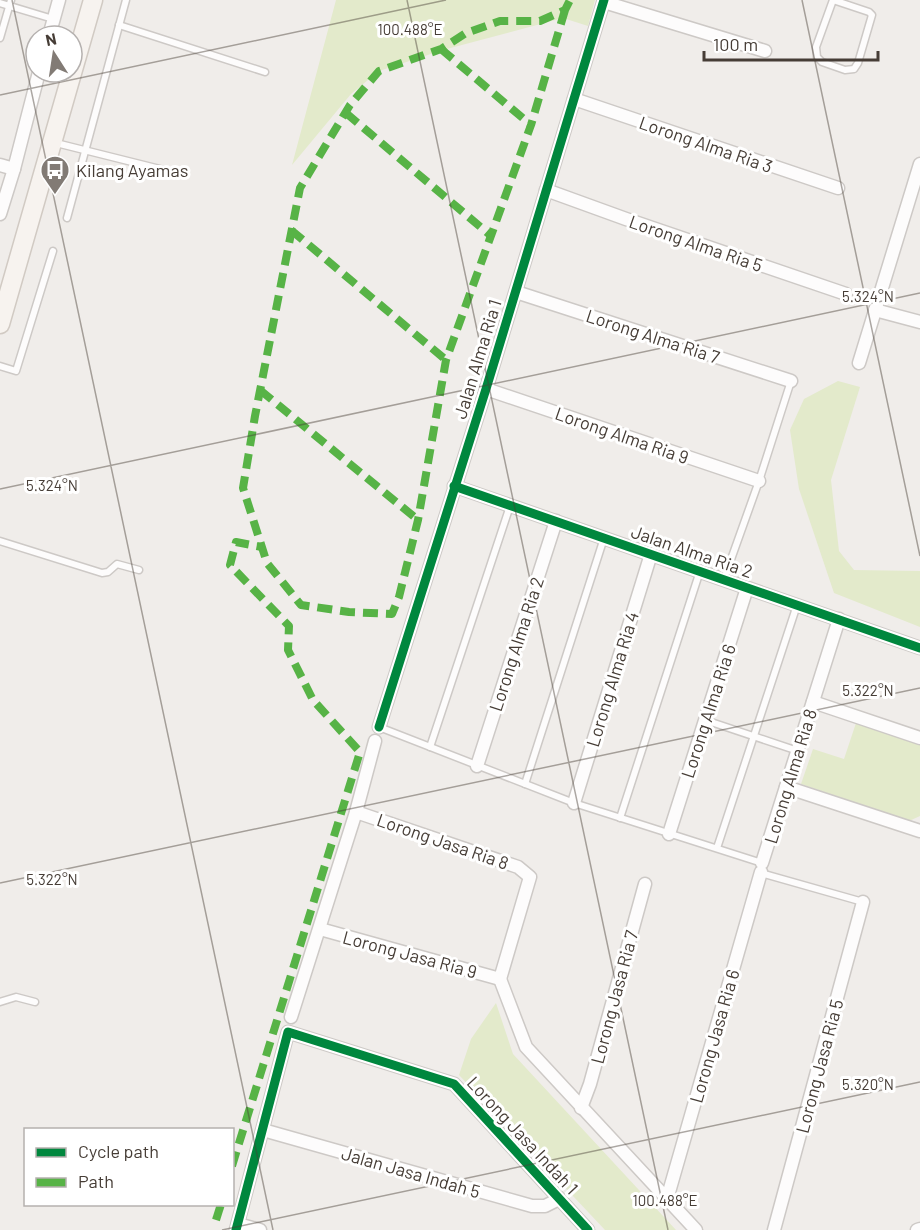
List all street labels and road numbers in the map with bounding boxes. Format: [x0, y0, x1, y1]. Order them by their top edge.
street label: Lorong Alma Ria 3 [636, 111, 776, 177]
street label: Lorong Alma Ria 5 [626, 210, 766, 276]
street label: Jalan Alma Ria 1 [448, 297, 506, 421]
street label: Lorong Alma Ria 7 [584, 304, 723, 368]
street label: Lorong Alma Ria 9 [552, 402, 692, 468]
street label: Jalan Alma Ria 2 [628, 520, 756, 582]
street label: Lorong Alma Ria 2 [484, 574, 548, 714]
street label: Lorong Alma Ria 4 [581, 609, 643, 749]
street label: Lorong Alma Ria 6 [676, 641, 740, 781]
street label: Lorong Alma Ria 8 [759, 706, 821, 846]
street label: Lorong Jasa Ria 8 [374, 808, 512, 874]
street label: Lorong Jasa Ria 9 [340, 926, 480, 982]
street label: Lorong Jasa Ria 7 [586, 927, 643, 1066]
street label: Lorong Jasa Ria 6 [684, 967, 744, 1105]
street label: Lorong Jasa Ria 5 [791, 997, 847, 1135]
street label: Lorong Jasa Indah 1 [463, 1071, 583, 1199]
street label: Jalan Jasa Indah 5 [339, 1142, 483, 1202]

